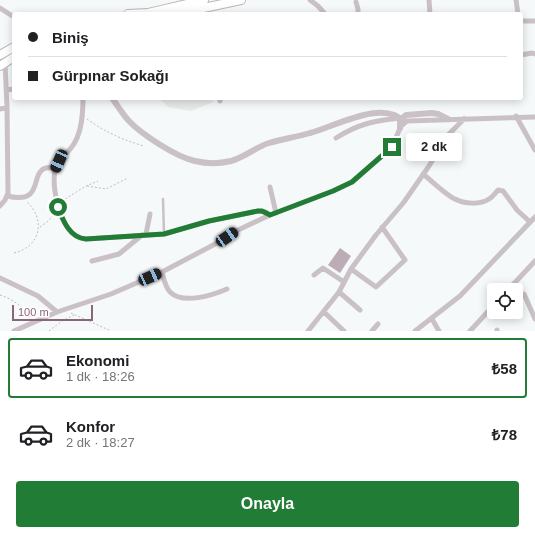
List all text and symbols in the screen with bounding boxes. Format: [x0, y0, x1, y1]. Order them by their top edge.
text: Biniş [52, 29, 89, 46]
text: Gürpınar Sokağı [52, 67, 169, 84]
callout: 2 dk [406, 133, 462, 161]
route end [383, 138, 401, 156]
text: 2 dk [421, 139, 447, 154]
car [49, 148, 69, 174]
route start [49, 198, 67, 216]
car [214, 225, 240, 249]
car [137, 267, 163, 287]
map controls [487, 283, 523, 319]
button: locate [487, 283, 523, 319]
scale bar [12, 303, 93, 322]
text: 100 m [18, 306, 49, 318]
icon: car [18, 350, 54, 386]
text: Ekonomi [66, 352, 129, 369]
text: ₺58 [492, 360, 517, 377]
text: 1 dk · 18:26 [66, 369, 135, 384]
icon: car [18, 416, 54, 452]
text: Konfor [66, 418, 115, 435]
text: ₺78 [492, 426, 517, 443]
text: 2 dk · 18:27 [66, 435, 135, 450]
button: Onayla [16, 481, 519, 527]

